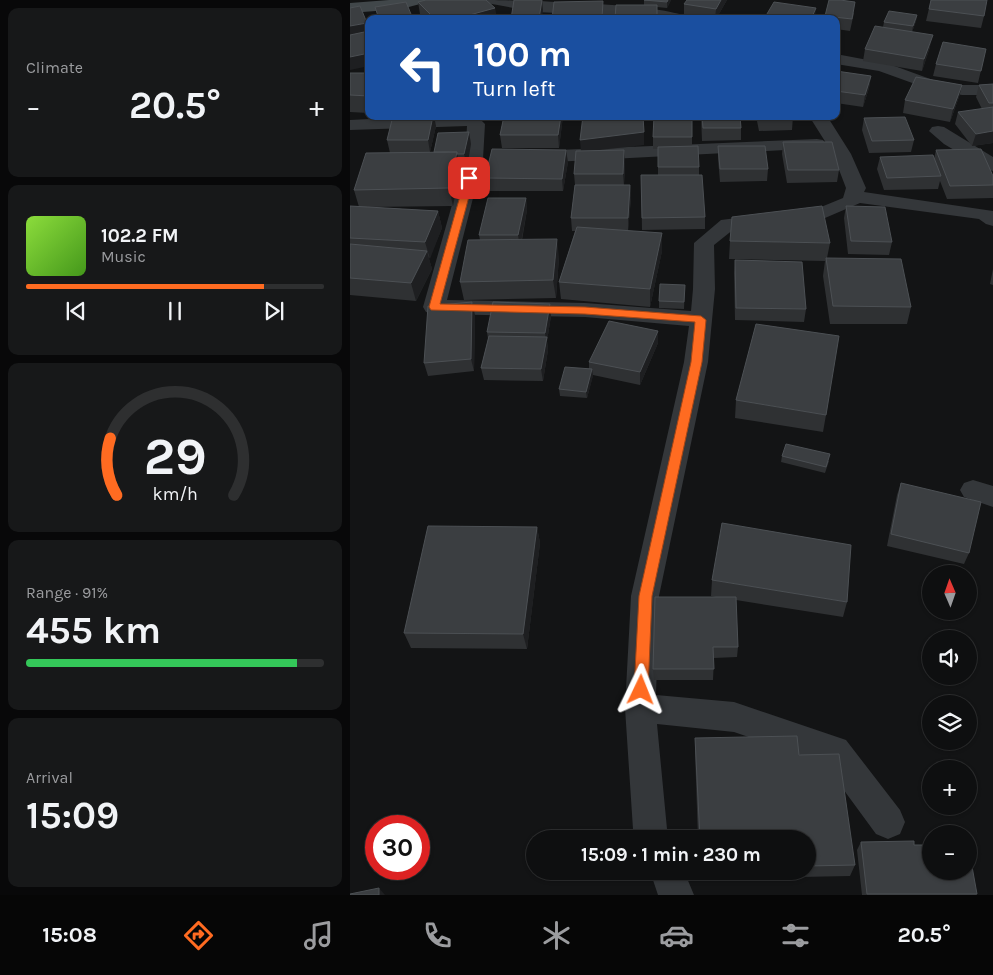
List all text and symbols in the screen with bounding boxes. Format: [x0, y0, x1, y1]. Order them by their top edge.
text: 100 m [473, 34, 572, 75]
icon: left [390, 35, 455, 100]
text: Climate [26, 58, 83, 77]
text: Turn left [473, 76, 556, 102]
text: 20.5° [129, 83, 221, 128]
text: − [26, 90, 41, 123]
text: + [309, 90, 324, 123]
pin [448, 157, 490, 199]
icon: arrive [455, 164, 483, 192]
text: 102.2 FM [101, 225, 179, 247]
text: Music [101, 247, 146, 266]
icon: previous [62, 297, 90, 325]
icon: pause [161, 297, 189, 325]
icon: next [260, 297, 288, 325]
text: 29 [143, 426, 207, 487]
text: km/h [152, 484, 198, 505]
north arrow [922, 565, 978, 620]
map controls [922, 565, 977, 880]
text: Range · 91% [26, 583, 108, 602]
text: 455 km [26, 608, 161, 653]
button: sound [922, 630, 977, 685]
position arrow [614, 663, 666, 715]
button: layers [922, 695, 977, 750]
button: + [922, 760, 977, 815]
text: Arrival [26, 768, 73, 787]
text: 15:09 [26, 793, 119, 838]
speed limit sign: 30 [365, 815, 430, 880]
button: − [922, 825, 977, 880]
text: 15:09 · 1 min · 230 m [581, 844, 761, 866]
icon: directions [181, 918, 216, 953]
icon: music [301, 918, 336, 953]
icon: phone [420, 918, 455, 953]
icon: climate [539, 918, 574, 953]
icon: car [659, 918, 694, 953]
icon: filters [778, 918, 813, 953]
text: 15:08 [42, 922, 97, 948]
text: 20.5° [897, 922, 951, 948]

